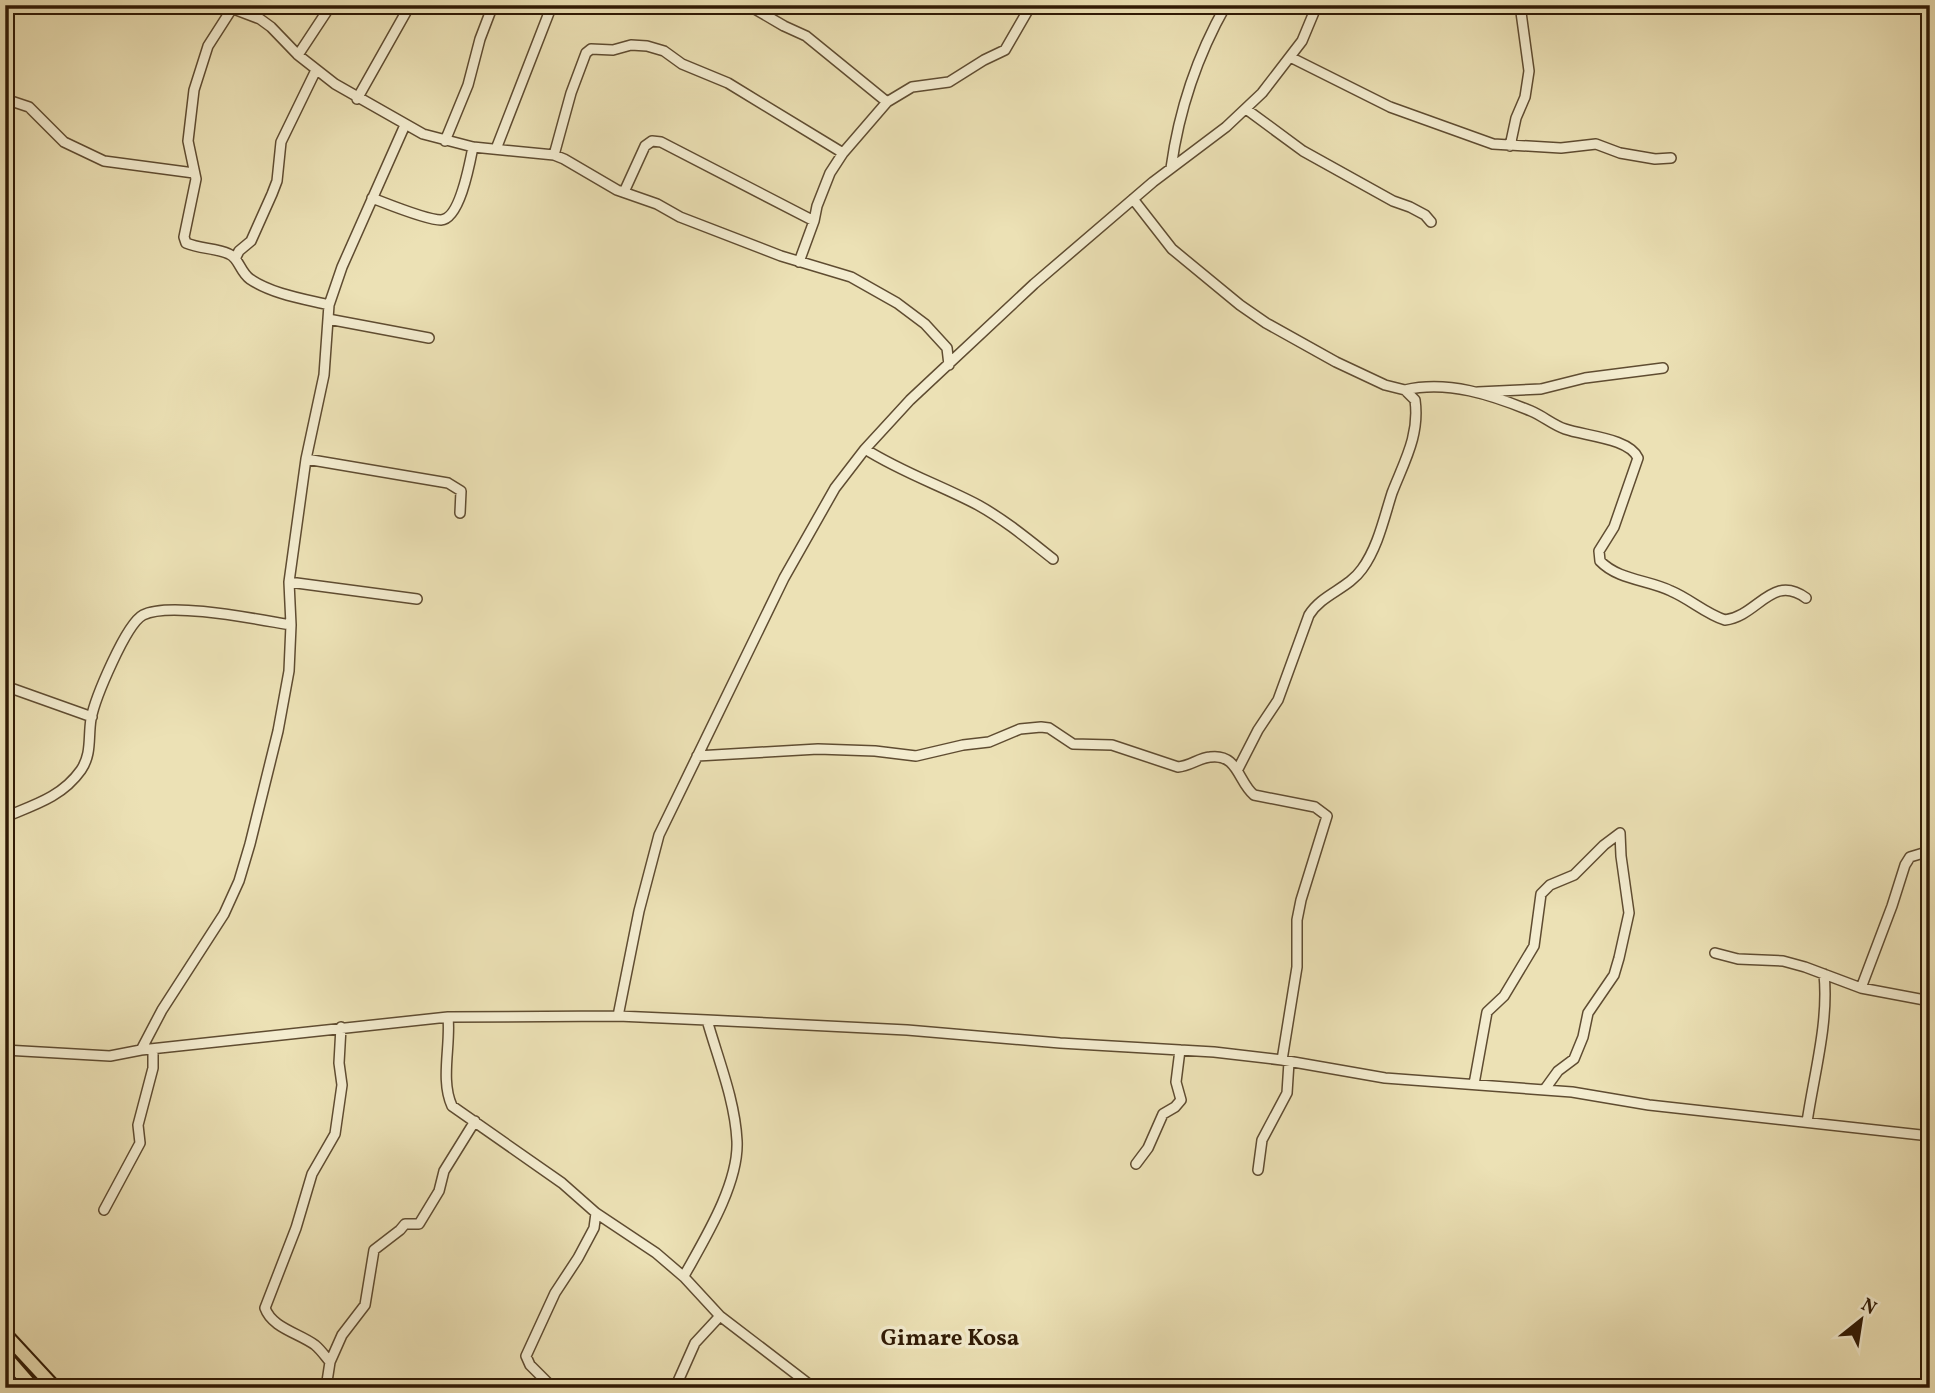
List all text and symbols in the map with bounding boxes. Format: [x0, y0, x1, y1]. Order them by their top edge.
north arrow [1826, 1284, 1896, 1354]
text: N [1856, 1292, 1881, 1322]
district label: Gimare Kosa [881, 1323, 1019, 1355]

